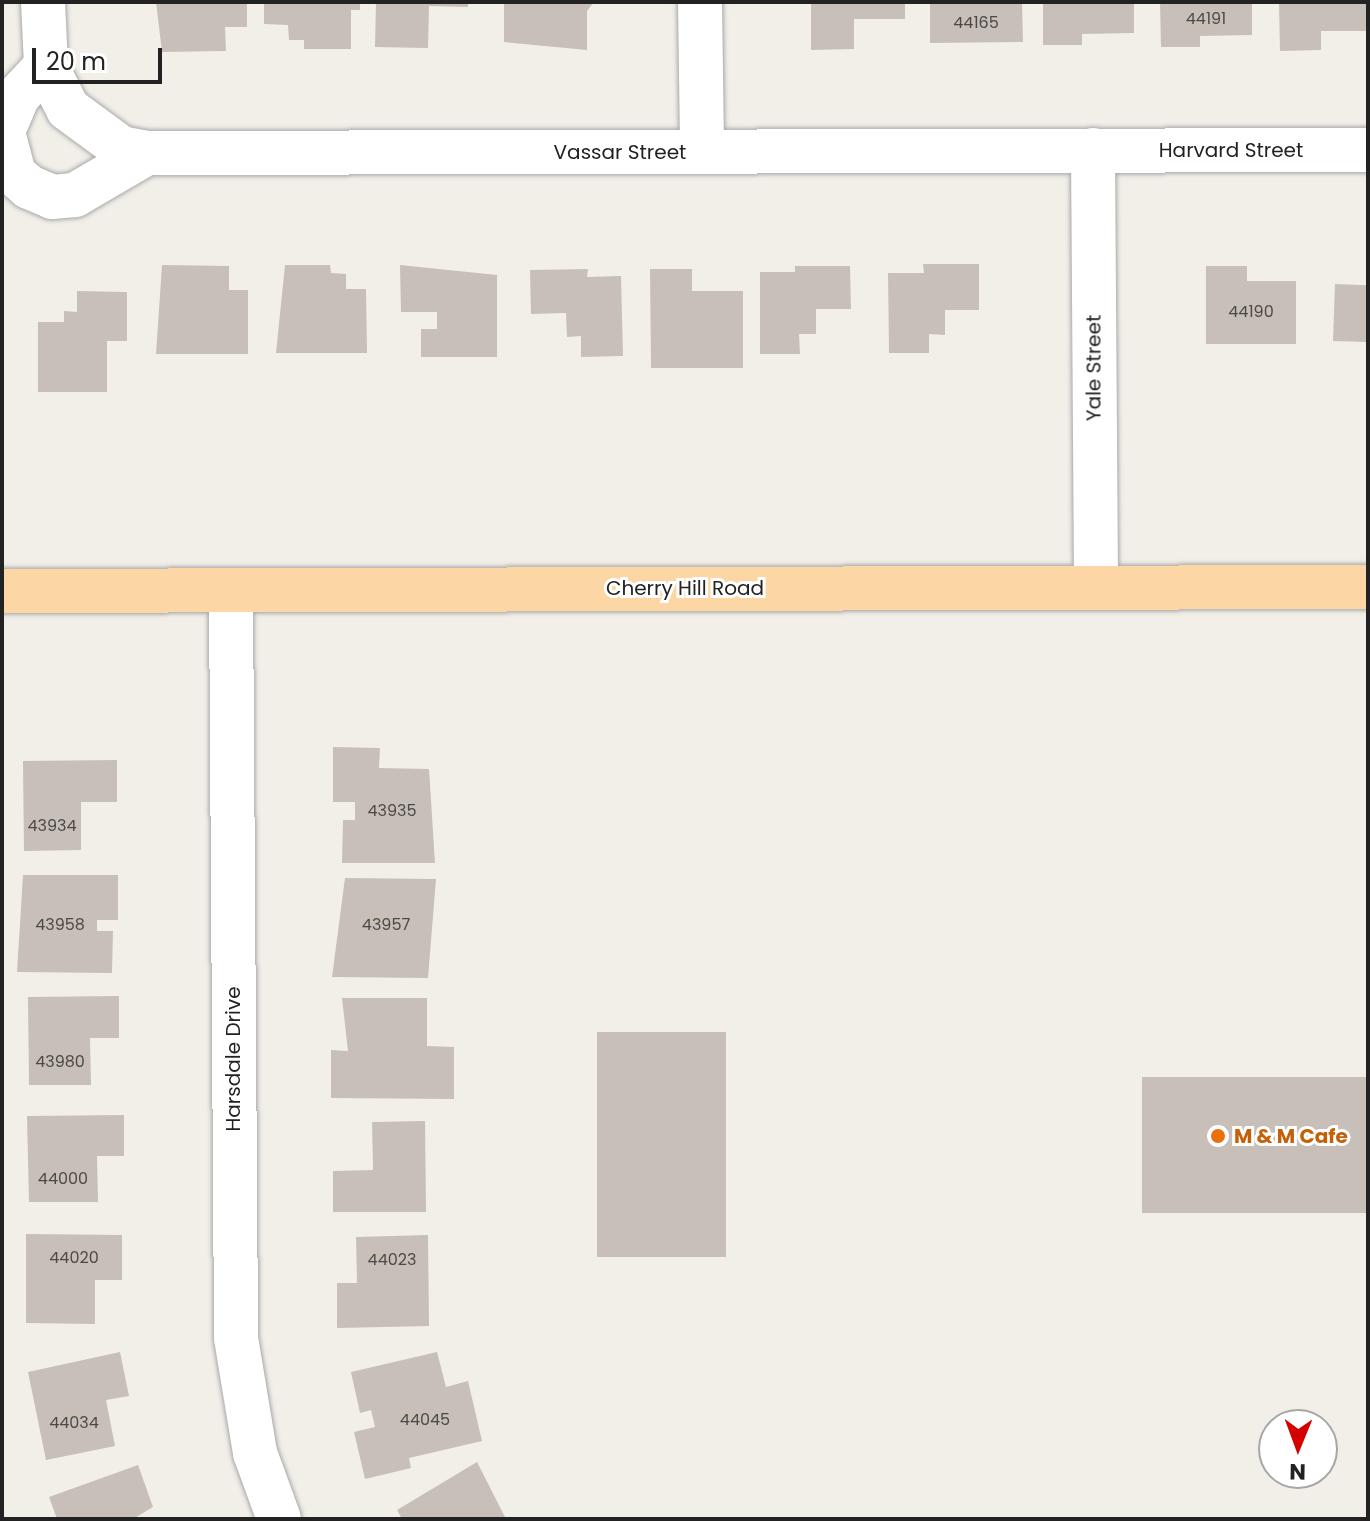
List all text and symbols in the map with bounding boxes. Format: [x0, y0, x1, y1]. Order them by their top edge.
house number: 44191 [1186, 9, 1226, 29]
house number: 44165 [953, 13, 999, 33]
scale bar [36, 32, 166, 82]
text: 20 m [46, 45, 106, 78]
street label: Harvard Street [1159, 138, 1303, 162]
street label: Vassar Street [554, 140, 686, 164]
house number: 44190 [1228, 302, 1274, 322]
street label: Yale Street [1082, 315, 1106, 421]
street label: Cherry Hill Road [606, 576, 764, 600]
house number: 43935 [367, 801, 417, 821]
house number: 43934 [27, 816, 77, 836]
house number: 43958 [35, 915, 85, 935]
house number: 43957 [362, 915, 410, 935]
street label: Harsdale Drive [221, 986, 245, 1132]
house number: 43980 [35, 1052, 85, 1072]
place label: M & M Cafe [1234, 1124, 1348, 1148]
marker: M & M Cafe [1209, 1127, 1227, 1145]
house number: 44000 [38, 1169, 88, 1189]
house number: 44020 [49, 1248, 99, 1268]
house number: 44023 [368, 1250, 416, 1270]
north arrow [1258, 1409, 1338, 1489]
house number: 44045 [400, 1410, 450, 1430]
house number: 44034 [49, 1413, 99, 1433]
text: N [1289, 1456, 1306, 1487]

